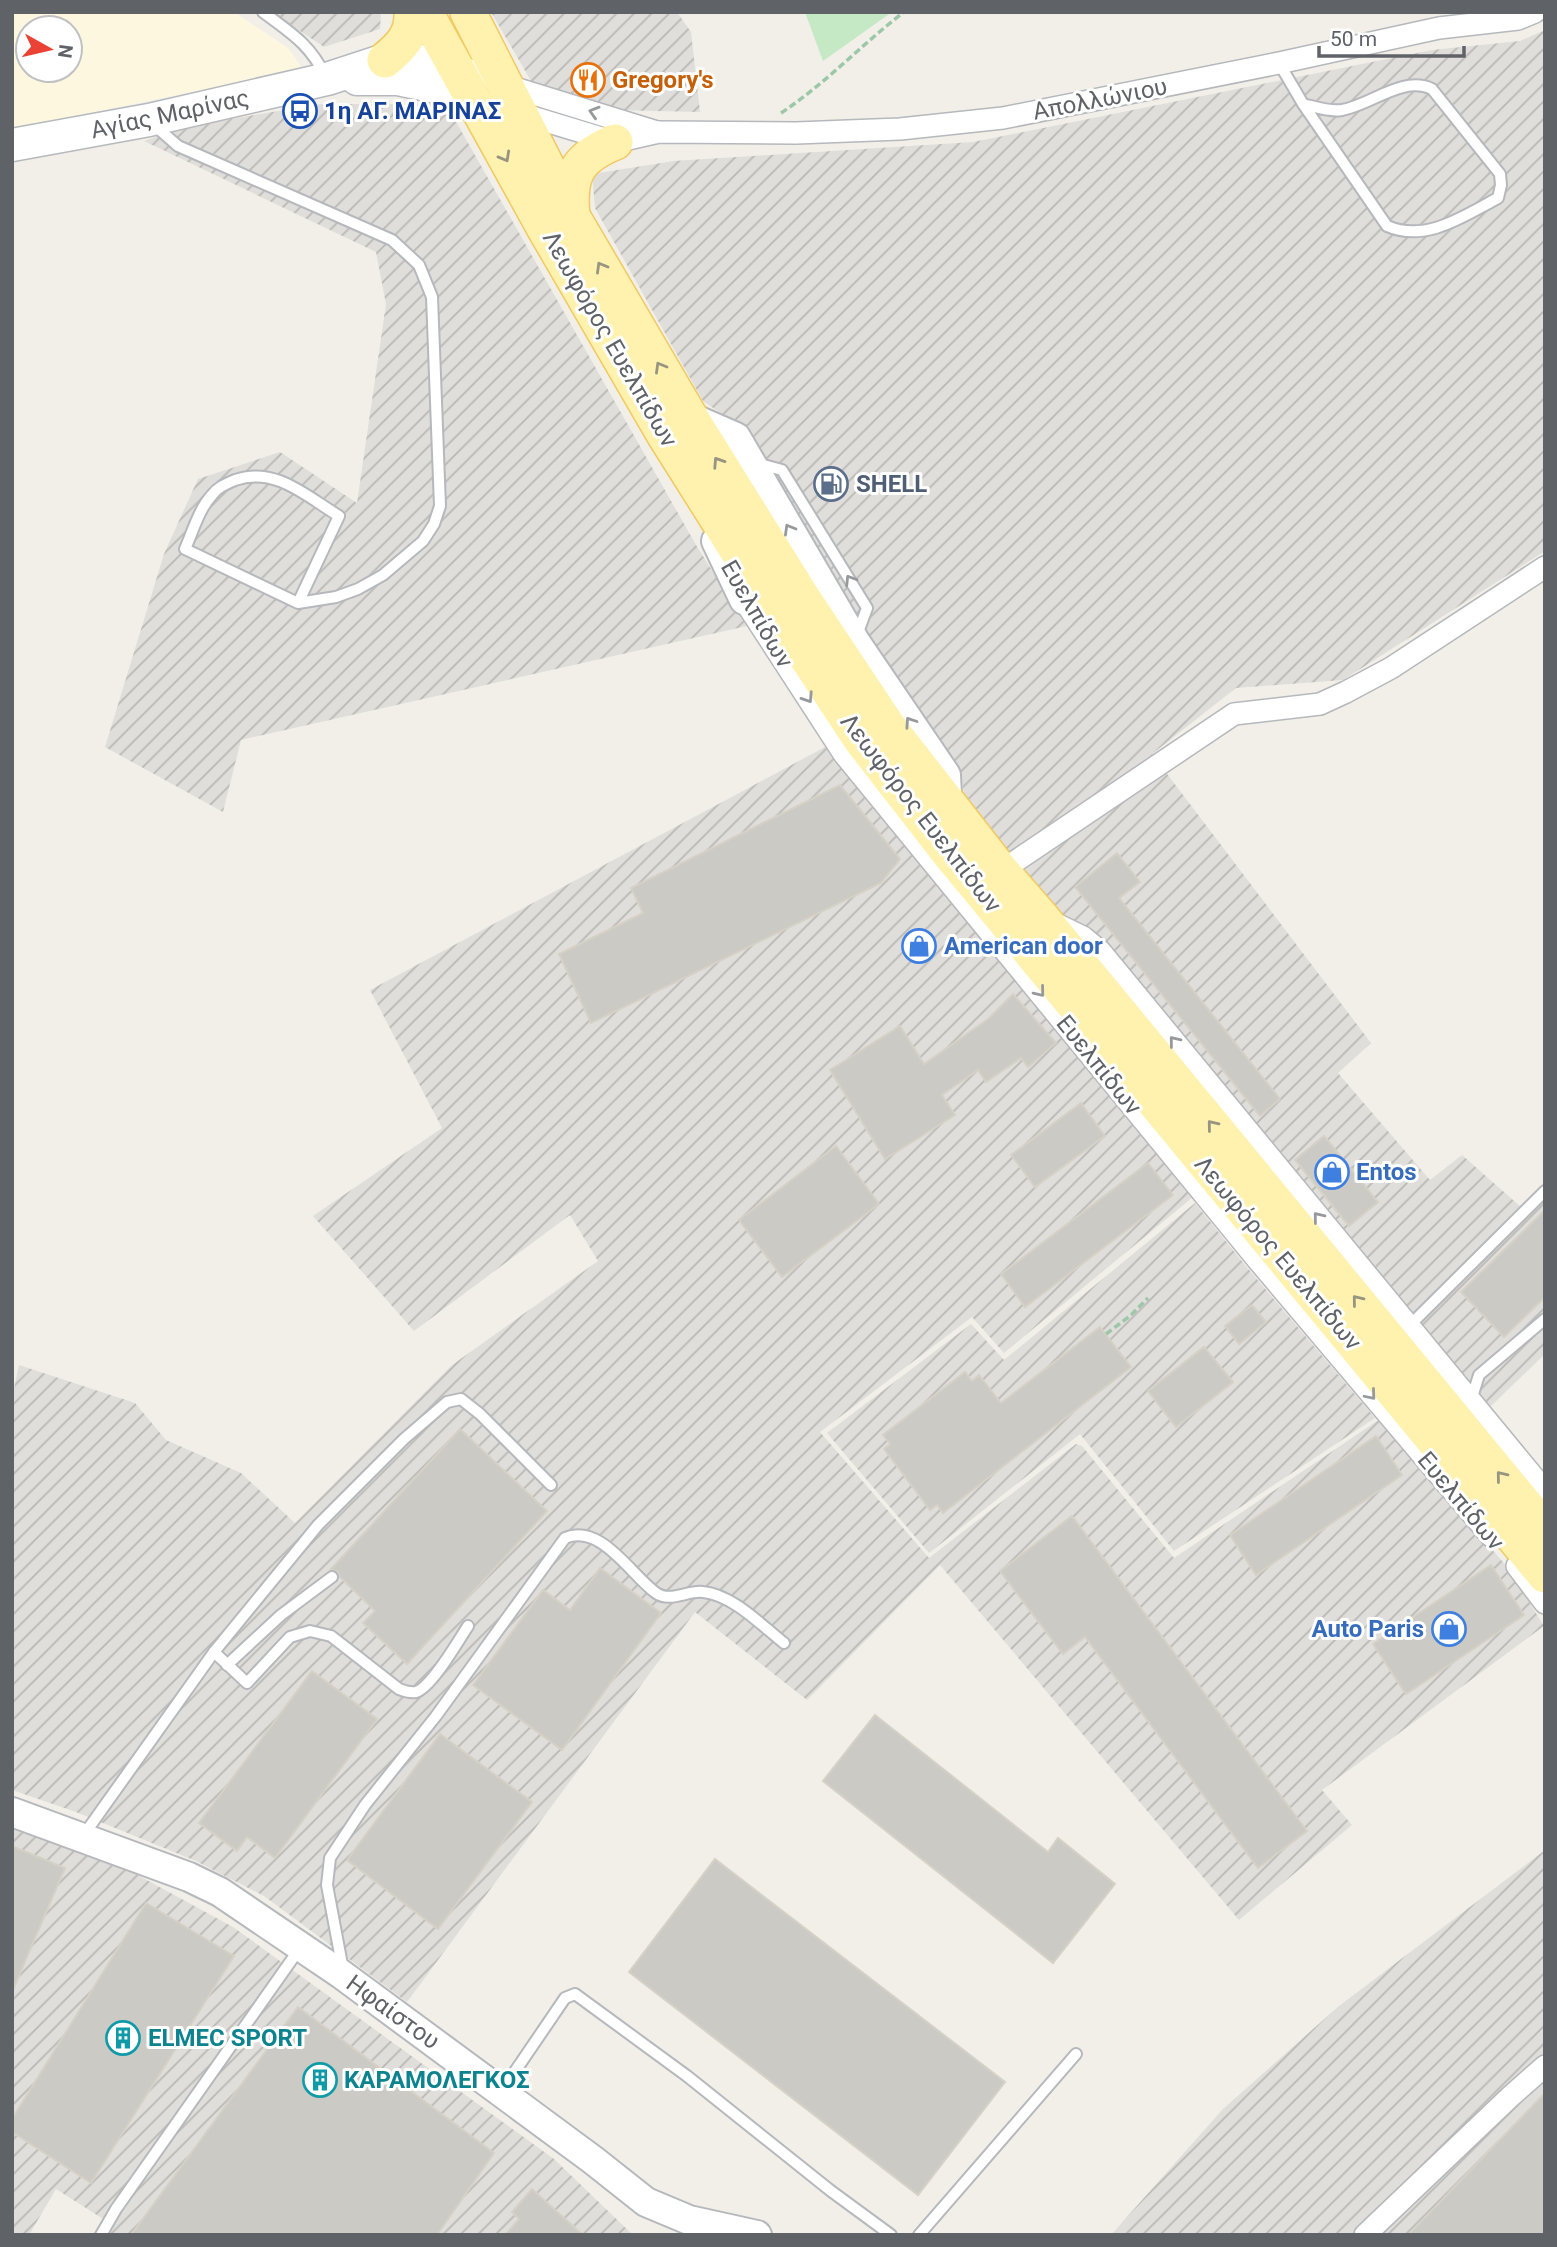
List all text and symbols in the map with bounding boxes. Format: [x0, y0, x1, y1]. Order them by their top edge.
north arrow [14, 14, 84, 84]
scale bar [1319, 14, 1464, 58]
text: 50 m [1330, 27, 1377, 51]
text: N [53, 43, 78, 60]
restaurant icon: Gregory's [569, 61, 607, 99]
place label: Gregory's [612, 66, 714, 94]
street label: Απολλώνιου [1030, 72, 1170, 126]
street label: Αγίας Μαρίνας [88, 84, 252, 144]
bus stop icon: 1η ΑΓ. ΜΑΡΙΝΑΣ [281, 92, 319, 130]
place label: 1η ΑΓ. ΜΑΡΙΝΑΣ [324, 97, 501, 125]
one-way arrow [589, 106, 601, 121]
one-way arrow [497, 149, 510, 162]
street label: Λεωφόρος Ευελπίδων [537, 226, 683, 452]
one-way arrow [596, 261, 609, 274]
one-way arrow [655, 361, 668, 374]
one-way arrow [714, 457, 727, 470]
fuel station icon: SHELL [812, 465, 850, 503]
place label: SHELL [856, 470, 927, 498]
one-way arrow [784, 524, 797, 537]
street label: Ευελπίδων [715, 555, 799, 673]
one-way arrow [845, 574, 858, 587]
one-way arrow [800, 691, 813, 704]
street label: Λεωφόρος Ευελπίδων [835, 708, 1008, 918]
one-way arrow [906, 717, 918, 730]
shop icon: American door [900, 927, 938, 965]
place label: American door [944, 932, 1103, 960]
one-way arrow [1032, 984, 1044, 997]
street label: Ευελπίδων [1051, 1010, 1148, 1121]
one-way arrow [1169, 1036, 1182, 1048]
one-way arrow [1208, 1120, 1221, 1132]
street label: Λεωφόρος Ευελπίδων [1189, 1150, 1368, 1356]
shop icon: Entos [1313, 1153, 1351, 1191]
place label: Entos [1356, 1158, 1417, 1186]
one-way arrow [1314, 1212, 1326, 1225]
one-way arrow [1353, 1296, 1365, 1309]
one-way arrow [1363, 1386, 1375, 1399]
street label: Ευελπίδων [1412, 1446, 1510, 1556]
one-way arrow [1497, 1472, 1509, 1485]
shop icon: Auto Paris [1430, 1610, 1468, 1648]
place label: Auto Paris [1312, 1615, 1424, 1643]
street label: Ηφαίστου [341, 1969, 445, 2055]
building icon: ELMEC SPORT [104, 2019, 142, 2057]
place label: ELMEC SPORT [148, 2024, 307, 2052]
building icon: ΚΑΡΑΜΟΛΕΓΚΟΣ [301, 2061, 339, 2099]
place label: ΚΑΡΑΜΟΛΕΓΚΟΣ [344, 2066, 530, 2094]

